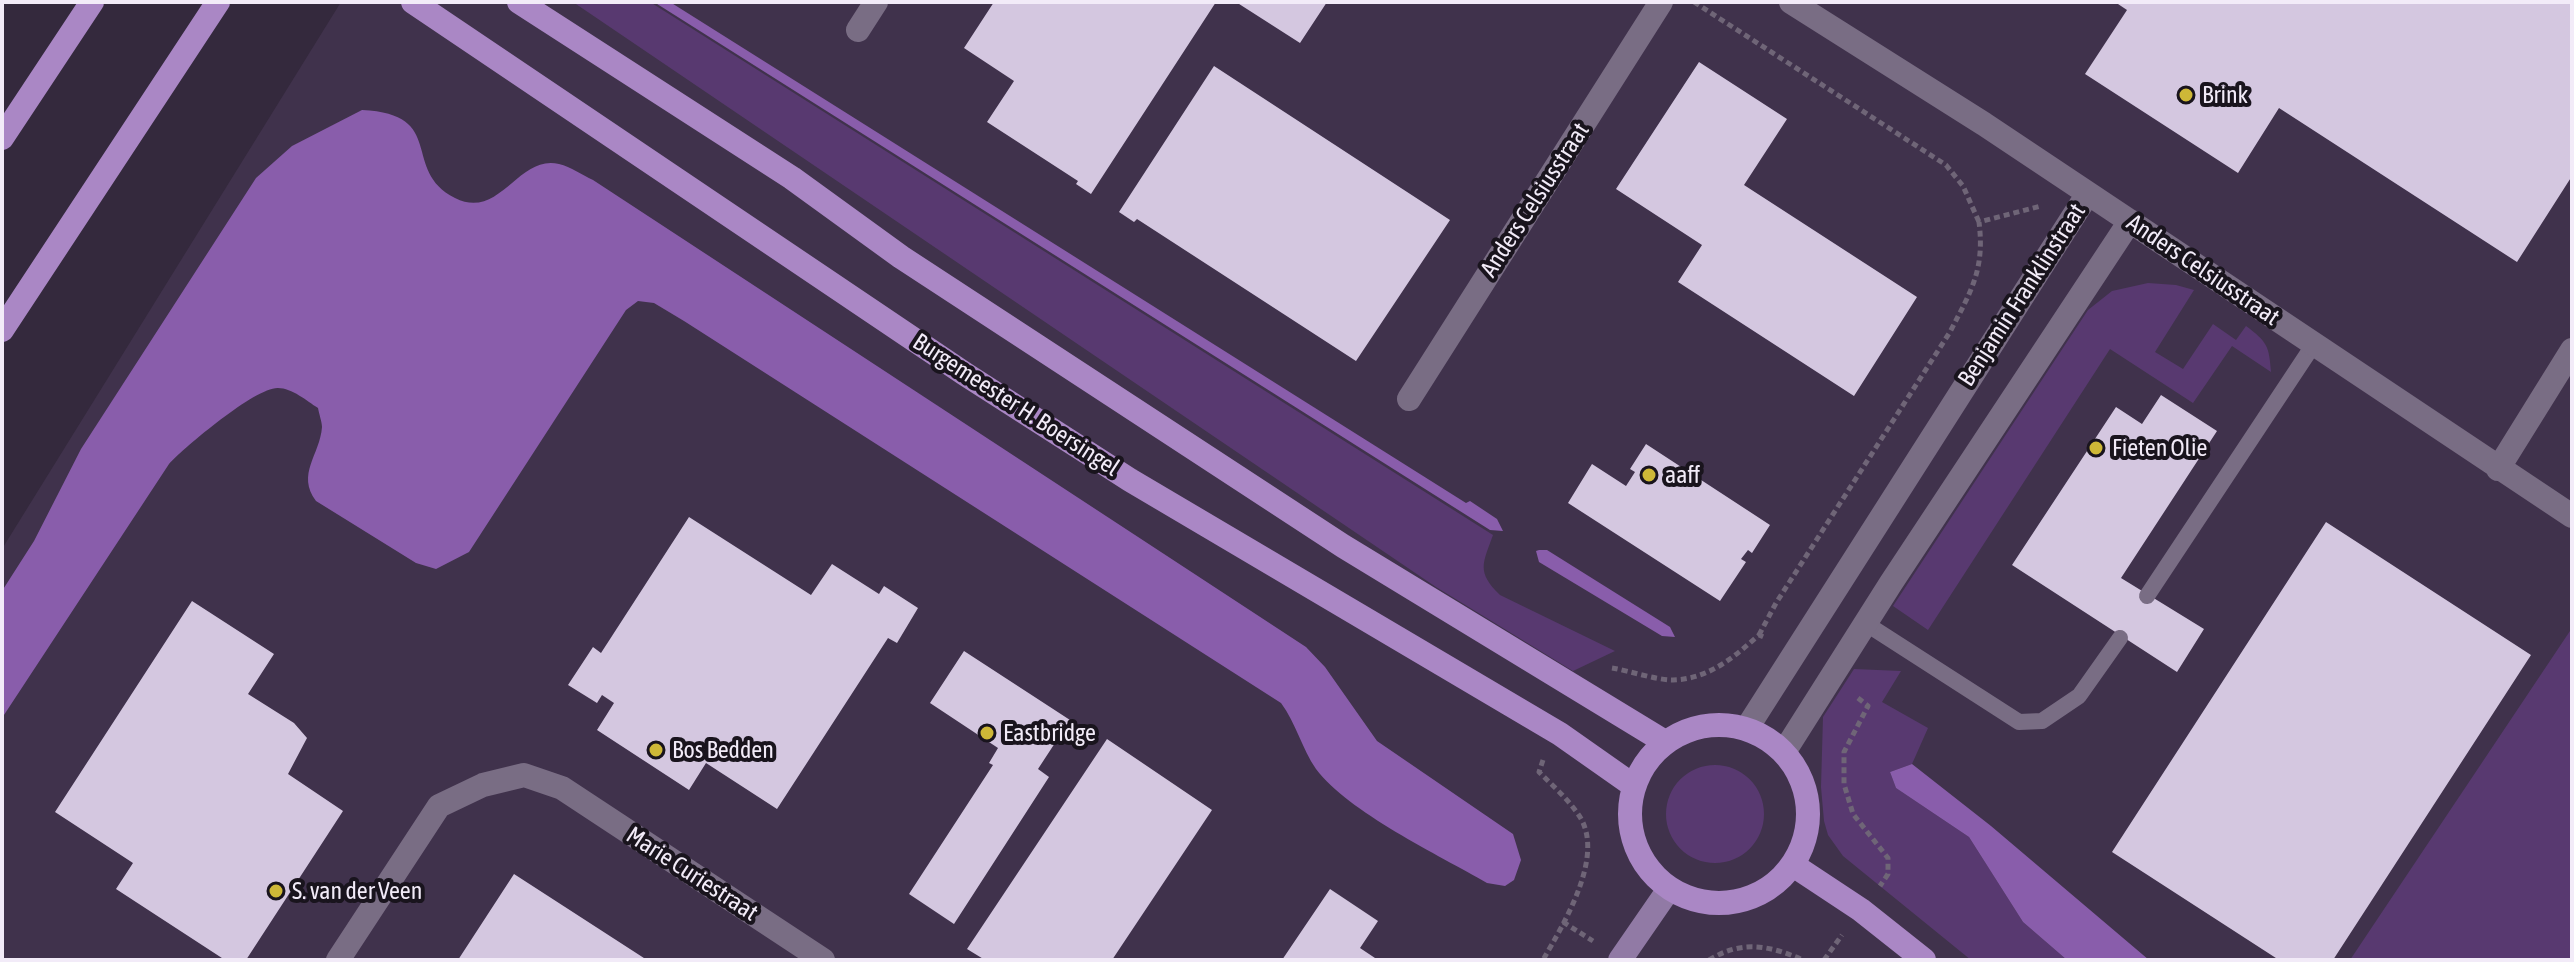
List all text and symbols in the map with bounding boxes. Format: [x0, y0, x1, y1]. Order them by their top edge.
place label: Brink [2202, 81, 2248, 109]
marker: Brink [2177, 86, 2195, 104]
street label: Anders Celsiusstraat [1474, 118, 1596, 282]
street label: Benjamin Franklinstraat [1952, 198, 2092, 392]
street label: Anders Celsiusstraat [2121, 208, 2285, 332]
street label: Burgemeester H. Boersingel [907, 327, 1125, 483]
place label: Fieten Olie [2112, 434, 2207, 462]
marker: Fieten Olie [2087, 439, 2105, 457]
place label: aaff [1665, 461, 1700, 489]
marker: aaff [1640, 466, 1658, 484]
place label: Eastbridge [1003, 719, 1096, 747]
marker: Eastbridge [978, 724, 996, 742]
place label: Bos Bedden [672, 736, 774, 764]
marker: Bos Bedden [647, 741, 665, 759]
street label: Marie Curiestraat [621, 821, 763, 927]
place label: S. van der Veen [292, 877, 422, 905]
marker: S. van der Veen [267, 882, 285, 900]

